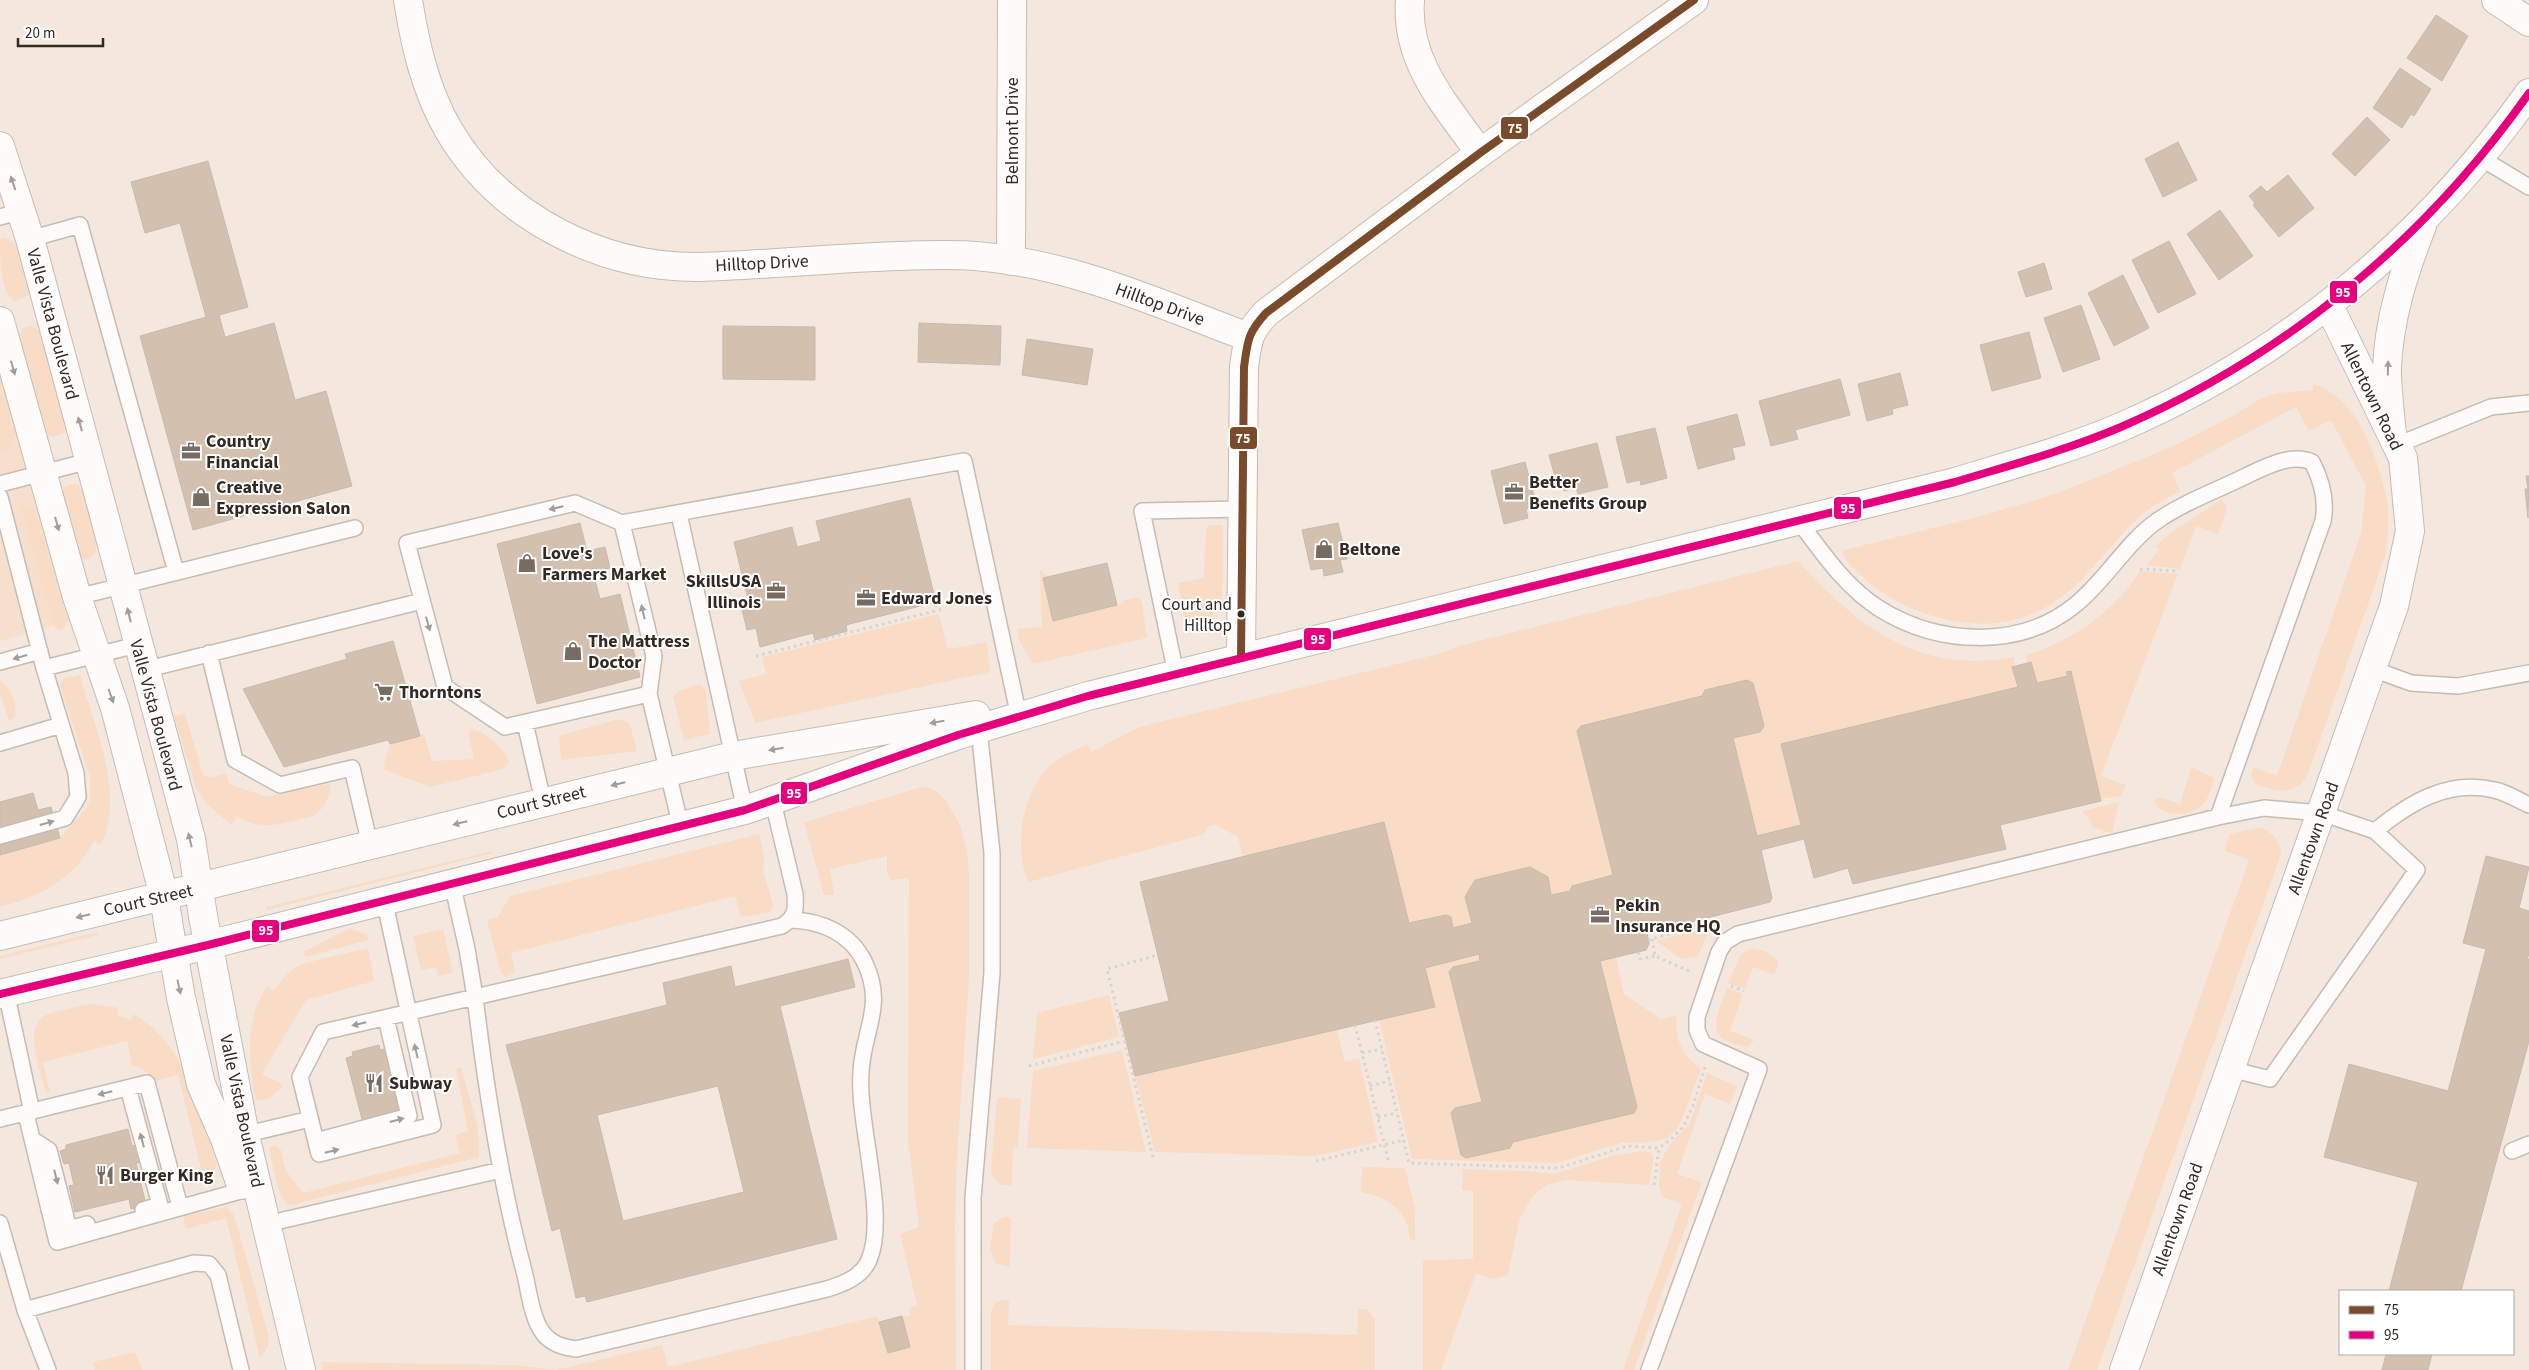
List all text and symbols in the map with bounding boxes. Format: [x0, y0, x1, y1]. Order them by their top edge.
scale bar [18, 15, 102, 47]
text: 20 m [25, 23, 55, 44]
street label: Belmont Drive [1000, 77, 1025, 185]
line badge: 75 [1500, 116, 1529, 140]
text: 75 [1508, 119, 1522, 139]
one-way arrow [8, 176, 16, 191]
street label: Valle Vista Boulevard [20, 246, 85, 403]
street label: Hilltop Drive [715, 249, 809, 278]
street label: Hilltop Drive [1112, 277, 1208, 332]
line badge: 95 [2329, 280, 2358, 304]
text: 95 [2336, 283, 2350, 303]
street label: Allentown Road [2334, 338, 2409, 455]
one-way arrow [10, 360, 18, 375]
one-way arrow [2384, 360, 2392, 376]
one-way arrow [75, 417, 83, 432]
line badge: 75 [1229, 426, 1258, 450]
place label: Country Financial [206, 429, 279, 475]
text: 75 [1236, 429, 1250, 449]
office icon: Country Financial [180, 440, 202, 462]
place label: Better Benefits Group [1529, 470, 1647, 516]
place label: Creative Expression Salon [216, 475, 351, 521]
office icon: Better Benefits Group [1503, 481, 1525, 503]
shop icon: Creative Expression Salon [190, 486, 212, 508]
line badge: 95 [1833, 496, 1862, 520]
text: 95 [1841, 499, 1855, 519]
one-way arrow [548, 504, 563, 512]
one-way arrow [53, 517, 61, 532]
place label: Beltone [1339, 537, 1401, 562]
shop icon: Beltone [1313, 538, 1335, 560]
place label: Love's Farmers Market [542, 541, 667, 587]
shop icon: Love's Farmers Market [516, 552, 538, 574]
place label: SkillsUSA Illinois [686, 569, 762, 615]
office icon: SkillsUSA Illinois [765, 580, 787, 602]
place label: Edward Jones [881, 586, 992, 611]
office icon: Edward Jones [855, 587, 877, 609]
place label: Court and Hilltop [1161, 593, 1232, 638]
one-way arrow [639, 604, 647, 619]
one-way arrow [125, 608, 133, 623]
marker: Court and Hilltop [1236, 609, 1246, 619]
one-way arrow [425, 617, 433, 632]
line badge: 95 [1303, 627, 1332, 651]
place label: The Mattress Doctor [588, 629, 690, 675]
text: 95 [1311, 630, 1325, 650]
street label: Valle Vista Boulevard [123, 637, 188, 794]
shop icon: The Mattress Doctor [562, 640, 584, 662]
one-way arrow [12, 653, 27, 661]
place label: Thorntons [399, 680, 482, 705]
supermarket icon: Thorntons [373, 681, 395, 703]
one-way arrow [107, 689, 115, 704]
one-way arrow [928, 718, 944, 726]
one-way arrow [768, 745, 784, 753]
street label: Allentown Road [2281, 778, 2345, 898]
street label: Court Street [494, 779, 588, 826]
one-way arrow [610, 780, 625, 788]
line badge: 95 [780, 781, 808, 805]
text: 95 [787, 784, 801, 804]
one-way arrow [40, 819, 55, 827]
one-way arrow [452, 819, 467, 827]
one-way arrow [186, 832, 194, 847]
street label: Court Street [101, 878, 195, 923]
place label: Pekin Insurance HQ [1615, 893, 1721, 939]
office icon: Pekin Insurance HQ [1589, 904, 1611, 926]
one-way arrow [75, 912, 90, 920]
line badge: 95 [251, 919, 280, 943]
text: 95 [259, 921, 273, 941]
one-way arrow [175, 980, 183, 995]
one-way arrow [352, 1020, 367, 1028]
street label: Valle Vista Boulevard [213, 1032, 270, 1190]
one-way arrow [412, 1043, 420, 1058]
place label: Subway [389, 1071, 453, 1096]
restaurant icon: Subway [363, 1072, 385, 1094]
one-way arrow [98, 1090, 113, 1098]
one-way arrow [389, 1116, 404, 1124]
one-way arrow [138, 1132, 146, 1147]
one-way arrow [324, 1146, 339, 1154]
street label: Allentown Road [2145, 1159, 2209, 1279]
place label: Burger King [120, 1163, 214, 1188]
restaurant icon: Burger King [94, 1164, 116, 1186]
one-way arrow [52, 1170, 60, 1185]
legend [2339, 1290, 2514, 1355]
text: 75 [2384, 1300, 2399, 1321]
text: 95 [2384, 1325, 2399, 1346]

